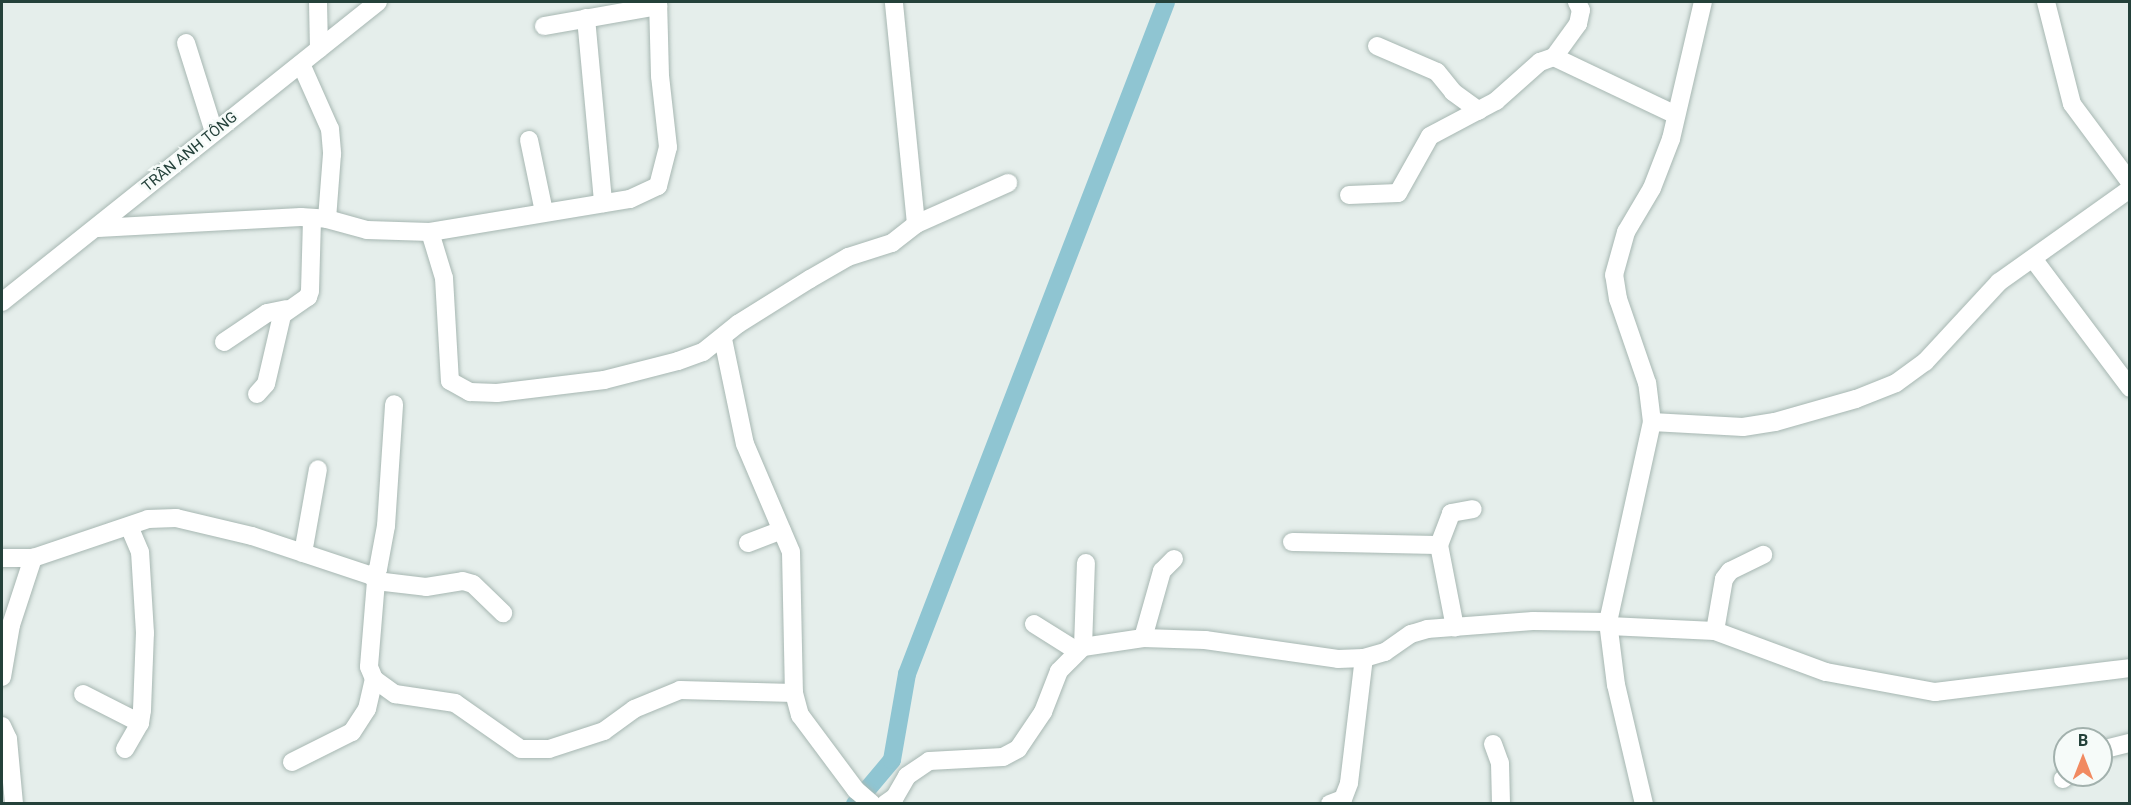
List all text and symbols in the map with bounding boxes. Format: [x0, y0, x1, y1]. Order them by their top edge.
street label: TRẦN ANH TÔNG [139, 108, 241, 196]
north arrow [2053, 727, 2113, 787]
text: B [2078, 731, 2088, 750]

